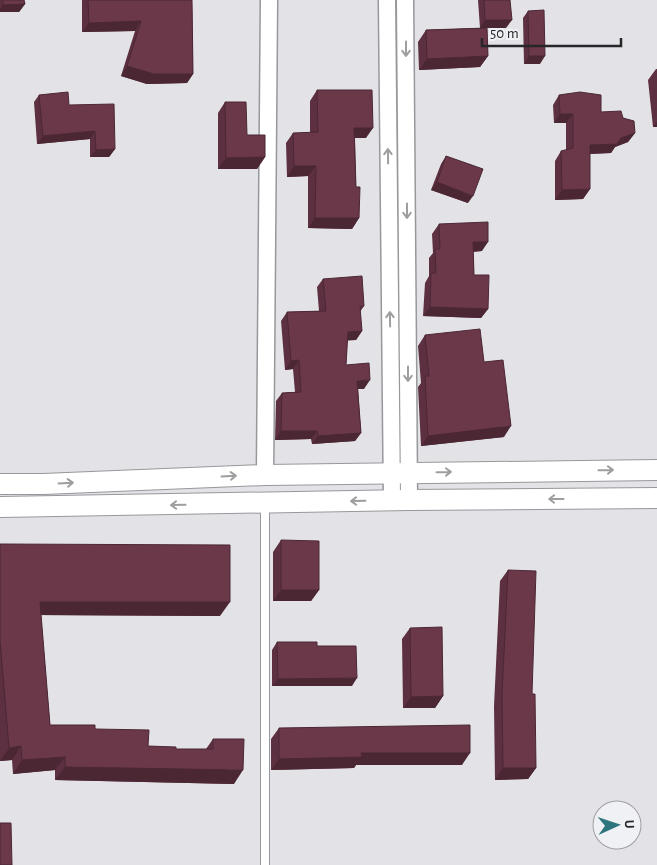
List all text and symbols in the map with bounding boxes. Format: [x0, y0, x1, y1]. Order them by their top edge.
scale bar [482, 15, 621, 47]
text: 50 m [490, 26, 519, 41]
one-way arrow [401, 40, 411, 56]
one-way arrow [383, 149, 393, 165]
one-way arrow [402, 202, 412, 219]
one-way arrow [385, 311, 395, 328]
one-way arrow [403, 365, 413, 381]
one-way arrow [598, 465, 614, 475]
one-way arrow [435, 467, 451, 477]
one-way arrow [220, 472, 236, 481]
one-way arrow [58, 479, 74, 488]
one-way arrow [548, 494, 564, 504]
one-way arrow [351, 496, 367, 506]
one-way arrow [171, 500, 187, 510]
north arrow [592, 800, 642, 850]
text: U [622, 820, 636, 829]

